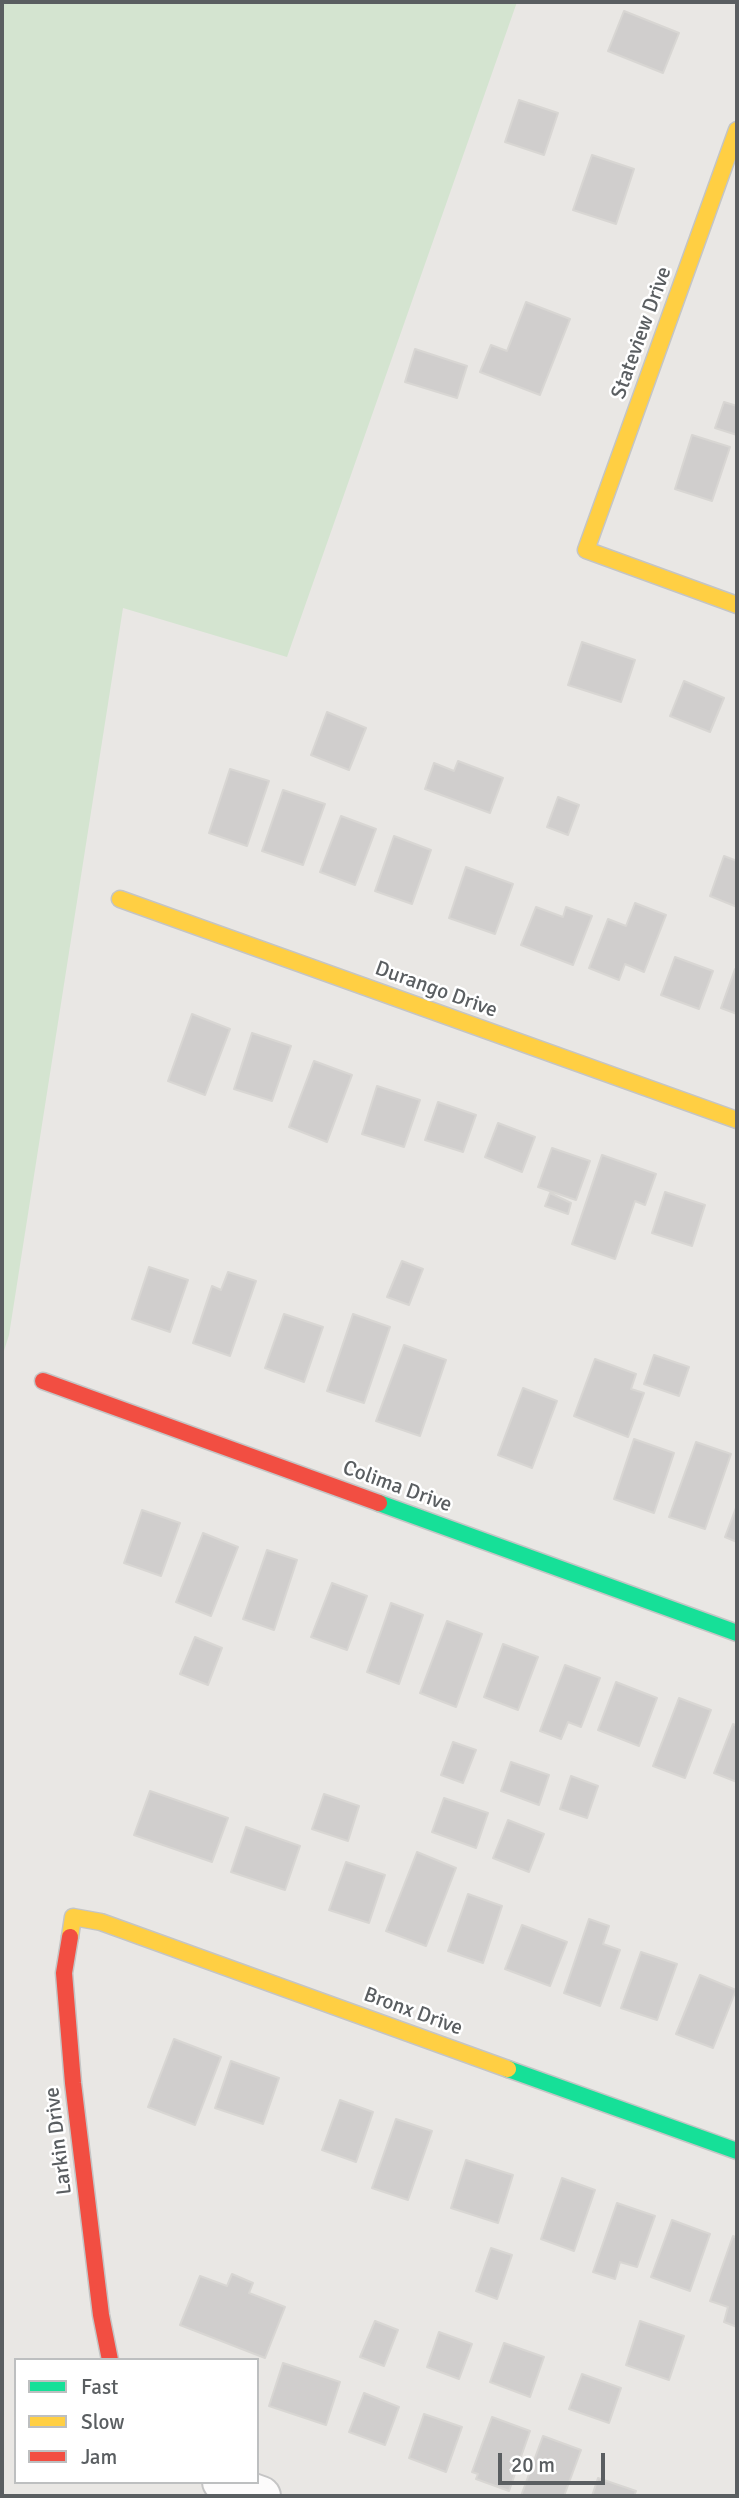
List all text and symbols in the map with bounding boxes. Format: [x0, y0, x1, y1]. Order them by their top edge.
street label: Stateview Drive [606, 263, 678, 403]
street label: Durango Drive [371, 956, 501, 1024]
street label: Colima Drive [339, 1456, 455, 1518]
street label: Bronx Drive [360, 1982, 466, 2042]
street label: Larkin Drive [40, 2086, 78, 2196]
legend [14, 2358, 259, 2484]
text: Fast [81, 2374, 118, 2400]
text: Slow [81, 2409, 125, 2435]
scale bar [501, 2438, 608, 2482]
text: Jam [81, 2444, 117, 2470]
text: 20 m [511, 2452, 555, 2478]

